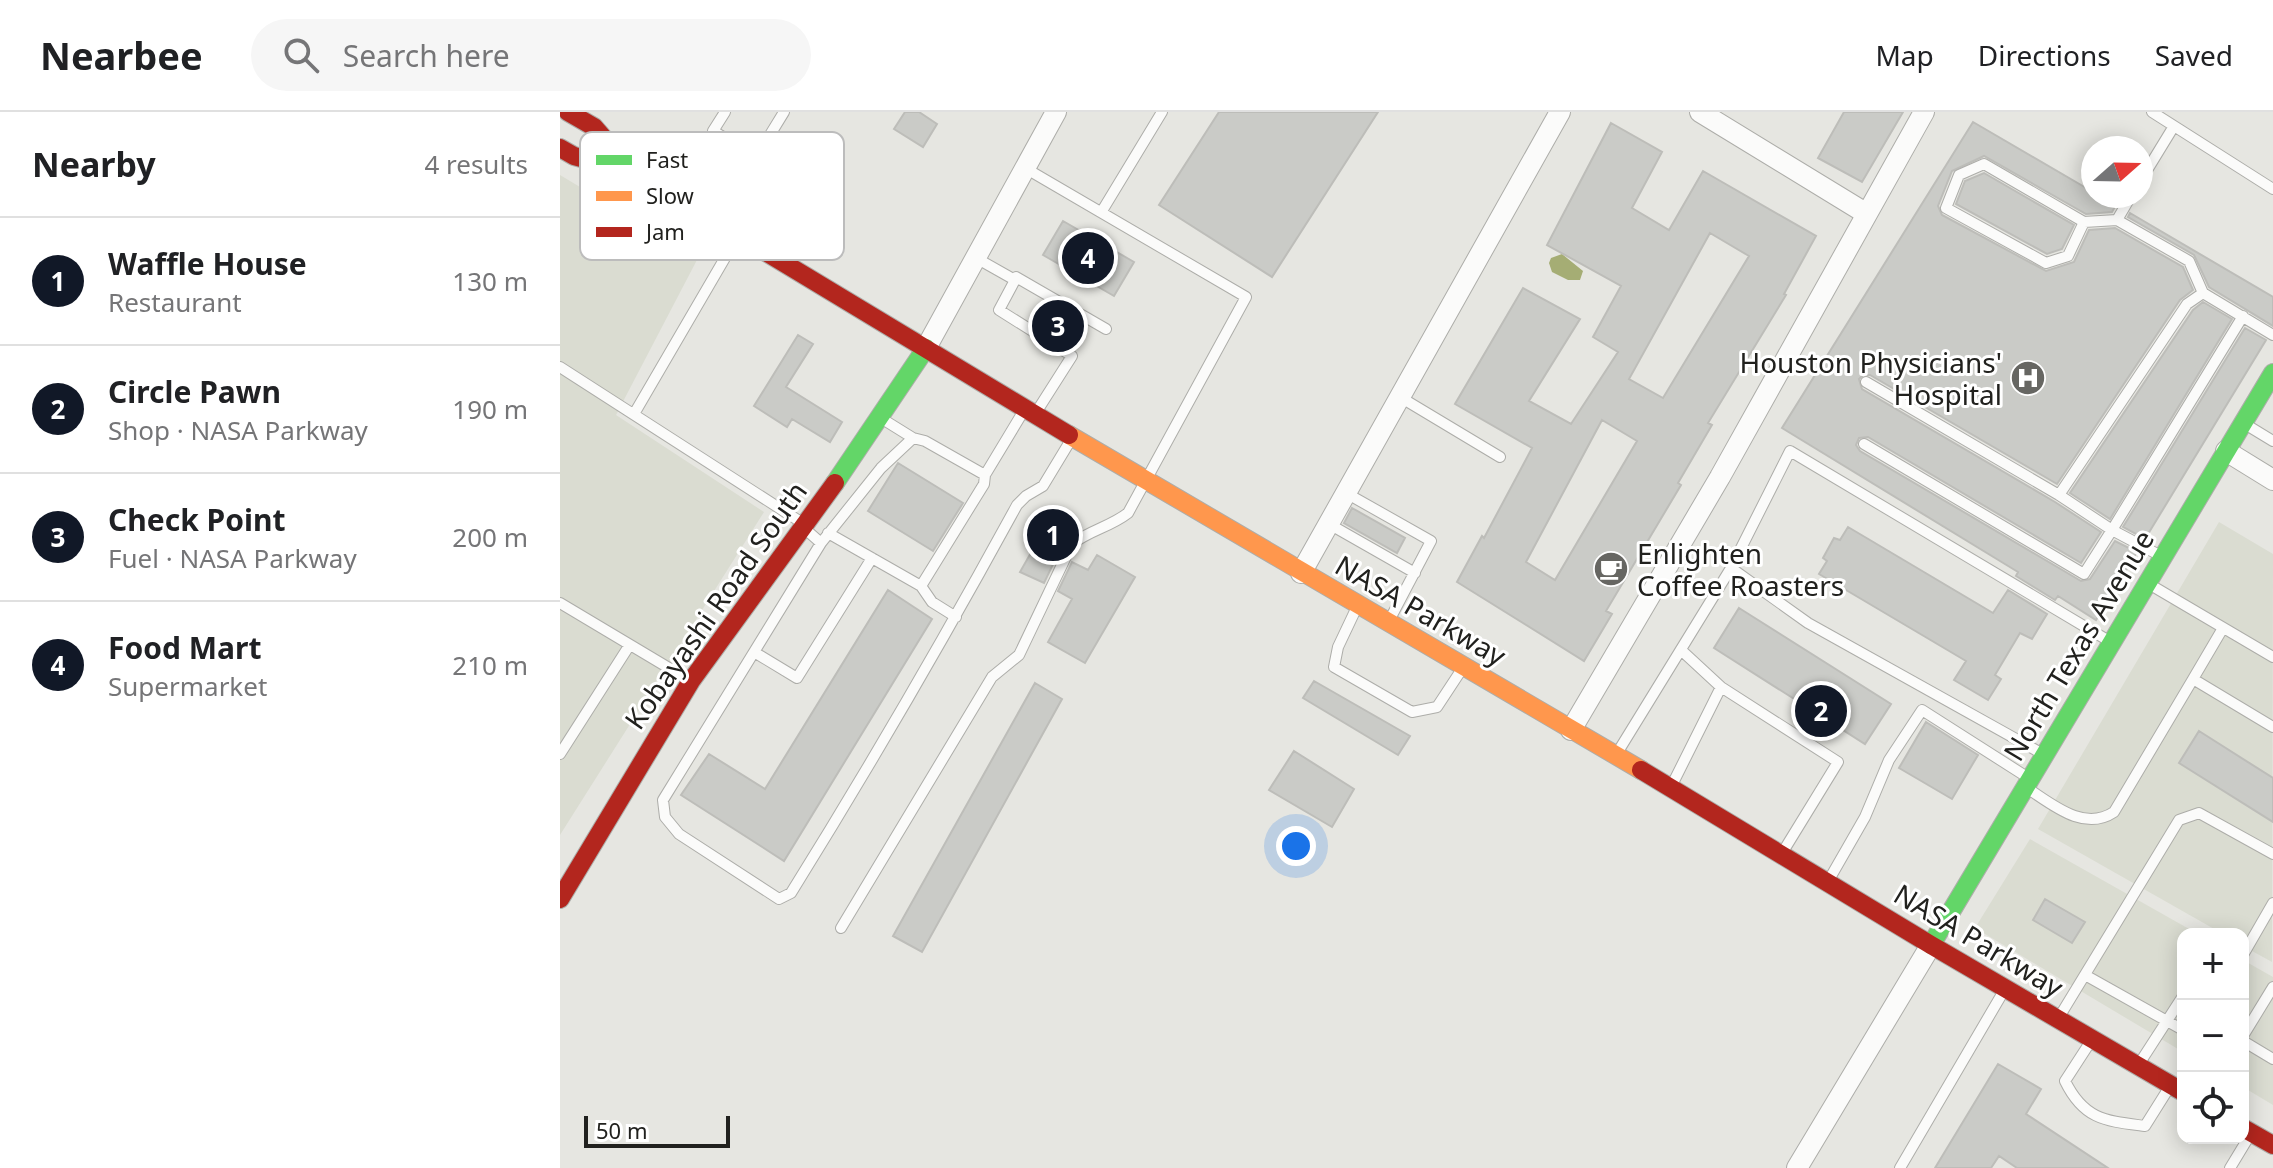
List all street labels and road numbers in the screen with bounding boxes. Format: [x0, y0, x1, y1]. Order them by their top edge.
street label: Kobayashi Road South [615, 474, 815, 736]
street label: North Texas Avenue [1994, 523, 2162, 767]
street label: NASA Parkway [1329, 546, 1514, 675]
street label: NASA Parkway [1887, 875, 2071, 1006]

